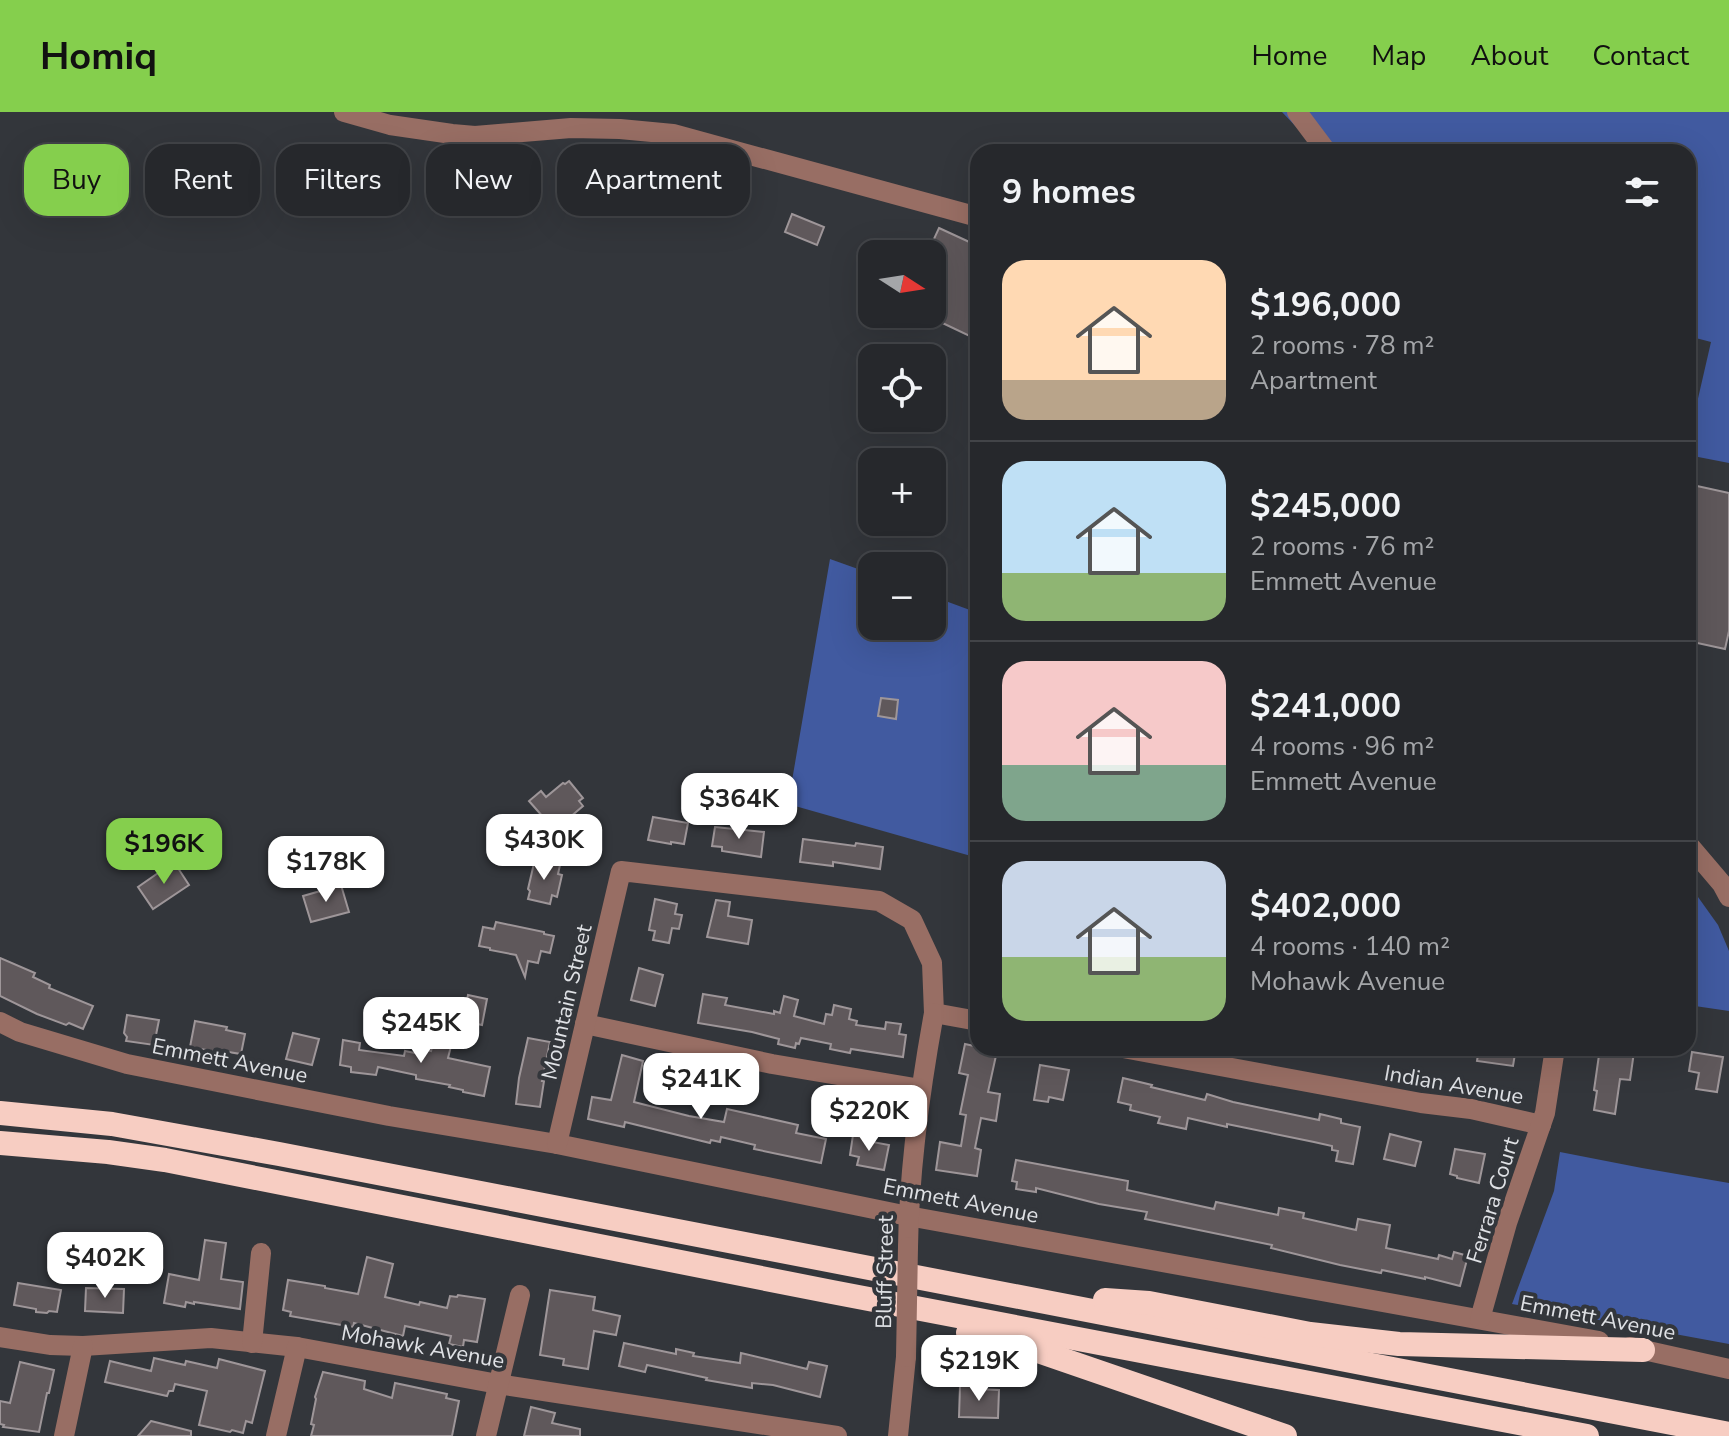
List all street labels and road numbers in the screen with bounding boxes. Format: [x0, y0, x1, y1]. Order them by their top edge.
street label: Mountain Street [535, 921, 599, 1083]
street label: Emmett Avenue [149, 1031, 310, 1091]
street label: Indian Avenue [1382, 1058, 1526, 1112]
street label: Ferrara Court [1460, 1133, 1526, 1267]
street label: Emmett Avenue [880, 1171, 1041, 1231]
street label: Bluff Street [869, 1215, 901, 1329]
street label: Emmett Avenue [1517, 1288, 1678, 1348]
street label: Mohawk Avenue [339, 1318, 507, 1376]

